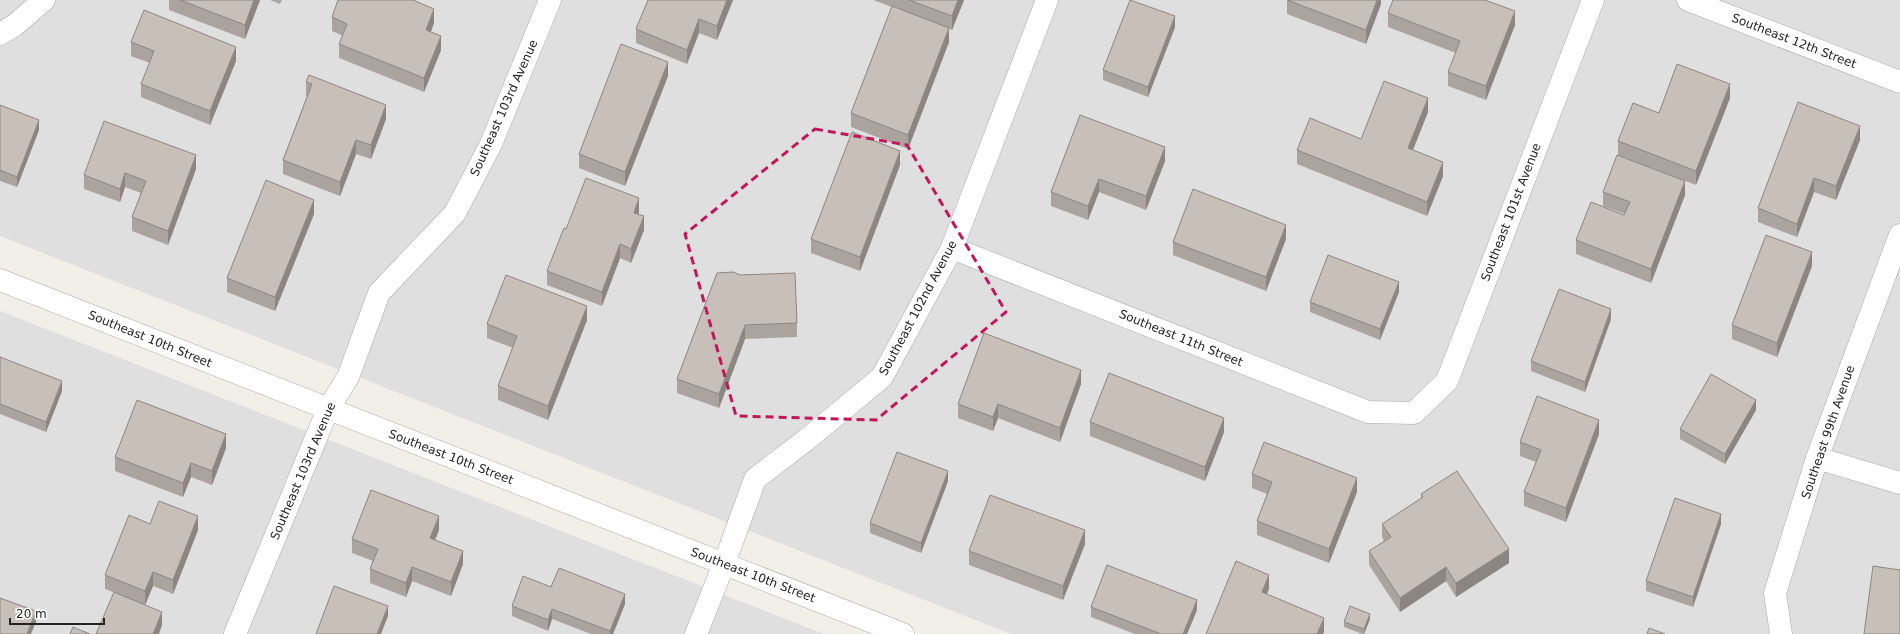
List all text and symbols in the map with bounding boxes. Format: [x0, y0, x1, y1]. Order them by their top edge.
street label: Southeast 12th Street [1730, 11, 1859, 71]
street label: Southeast 103rd Avenue [468, 38, 540, 178]
street label: Southeast 101st Avenue [1478, 141, 1544, 283]
street label: Southeast 102nd Avenue [876, 238, 960, 378]
street label: Southeast 11th Street [1117, 307, 1245, 369]
street label: Southeast 10th Street [86, 308, 214, 370]
street label: Southeast 99th Avenue [1799, 363, 1857, 501]
street label: Southeast 103rd Avenue [268, 400, 338, 542]
street label: Southeast 10th Street [387, 427, 516, 487]
street label: Southeast 10th Street [689, 545, 818, 605]
scale bar [10, 600, 104, 626]
text: 20 m [16, 607, 47, 621]

